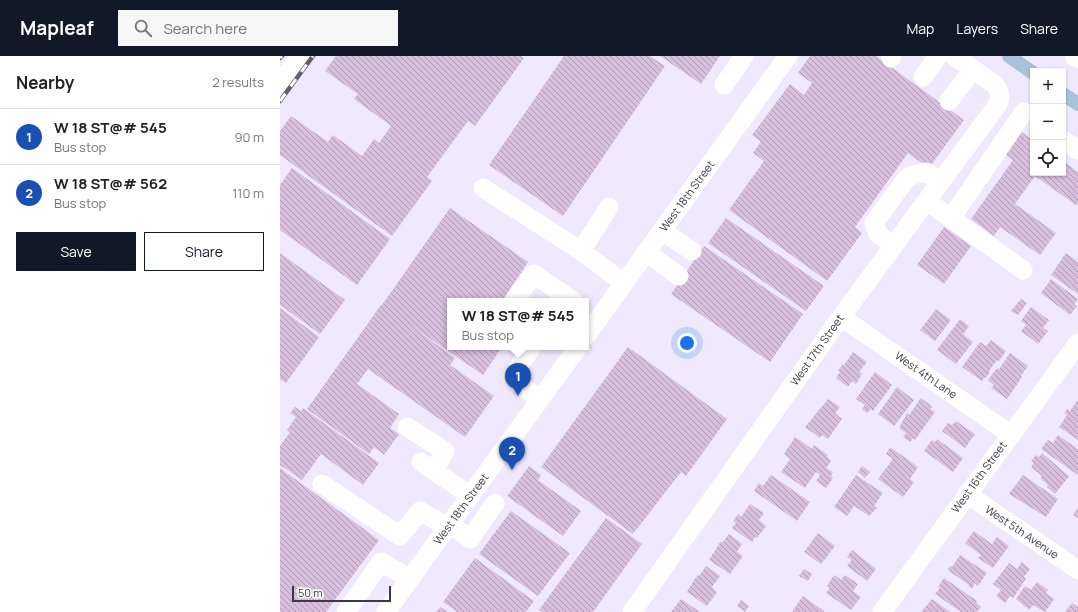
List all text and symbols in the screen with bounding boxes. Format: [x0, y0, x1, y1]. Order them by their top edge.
search box [118, 10, 398, 46]
text: Mapleaf [20, 15, 94, 41]
icon: search [132, 17, 154, 39]
text: Search here [164, 18, 247, 39]
text: Map [906, 19, 934, 38]
text: Layers [956, 19, 998, 38]
text: Share [1020, 19, 1058, 38]
map controls [1030, 68, 1066, 176]
button: + [1030, 68, 1066, 104]
text: Nearby [16, 71, 74, 94]
text: 2 results [212, 73, 264, 91]
button: − [1030, 104, 1066, 140]
text: W 18 ST@# 545 [54, 117, 167, 138]
text: 1 [26, 128, 32, 146]
text: 90 m [234, 128, 264, 146]
text: Bus stop [54, 138, 106, 156]
button: locate [1030, 140, 1066, 176]
street label: West 18th Street [656, 157, 718, 234]
text: W 18 ST@# 562 [54, 173, 167, 194]
text: 2 [25, 184, 33, 202]
text: 110 m [232, 184, 264, 202]
text: Bus stop [54, 194, 106, 212]
button: Save [16, 232, 136, 271]
button: Share [144, 232, 264, 271]
popup [447, 298, 589, 350]
text: W 18 ST@# 545 [462, 305, 574, 326]
street label: West 17th Street [786, 311, 847, 388]
text: Bus stop [462, 326, 514, 344]
your location [677, 333, 697, 353]
street label: West 4th Lane [892, 348, 961, 402]
pin: 1 [505, 363, 531, 396]
pin: 2 [499, 437, 525, 470]
street label: West 16th Street [948, 438, 1010, 516]
street label: West 18th Street [430, 470, 492, 547]
street label: West 5th Avenue [983, 501, 1062, 562]
scale bar [292, 584, 391, 603]
text: 50 m [298, 585, 323, 600]

